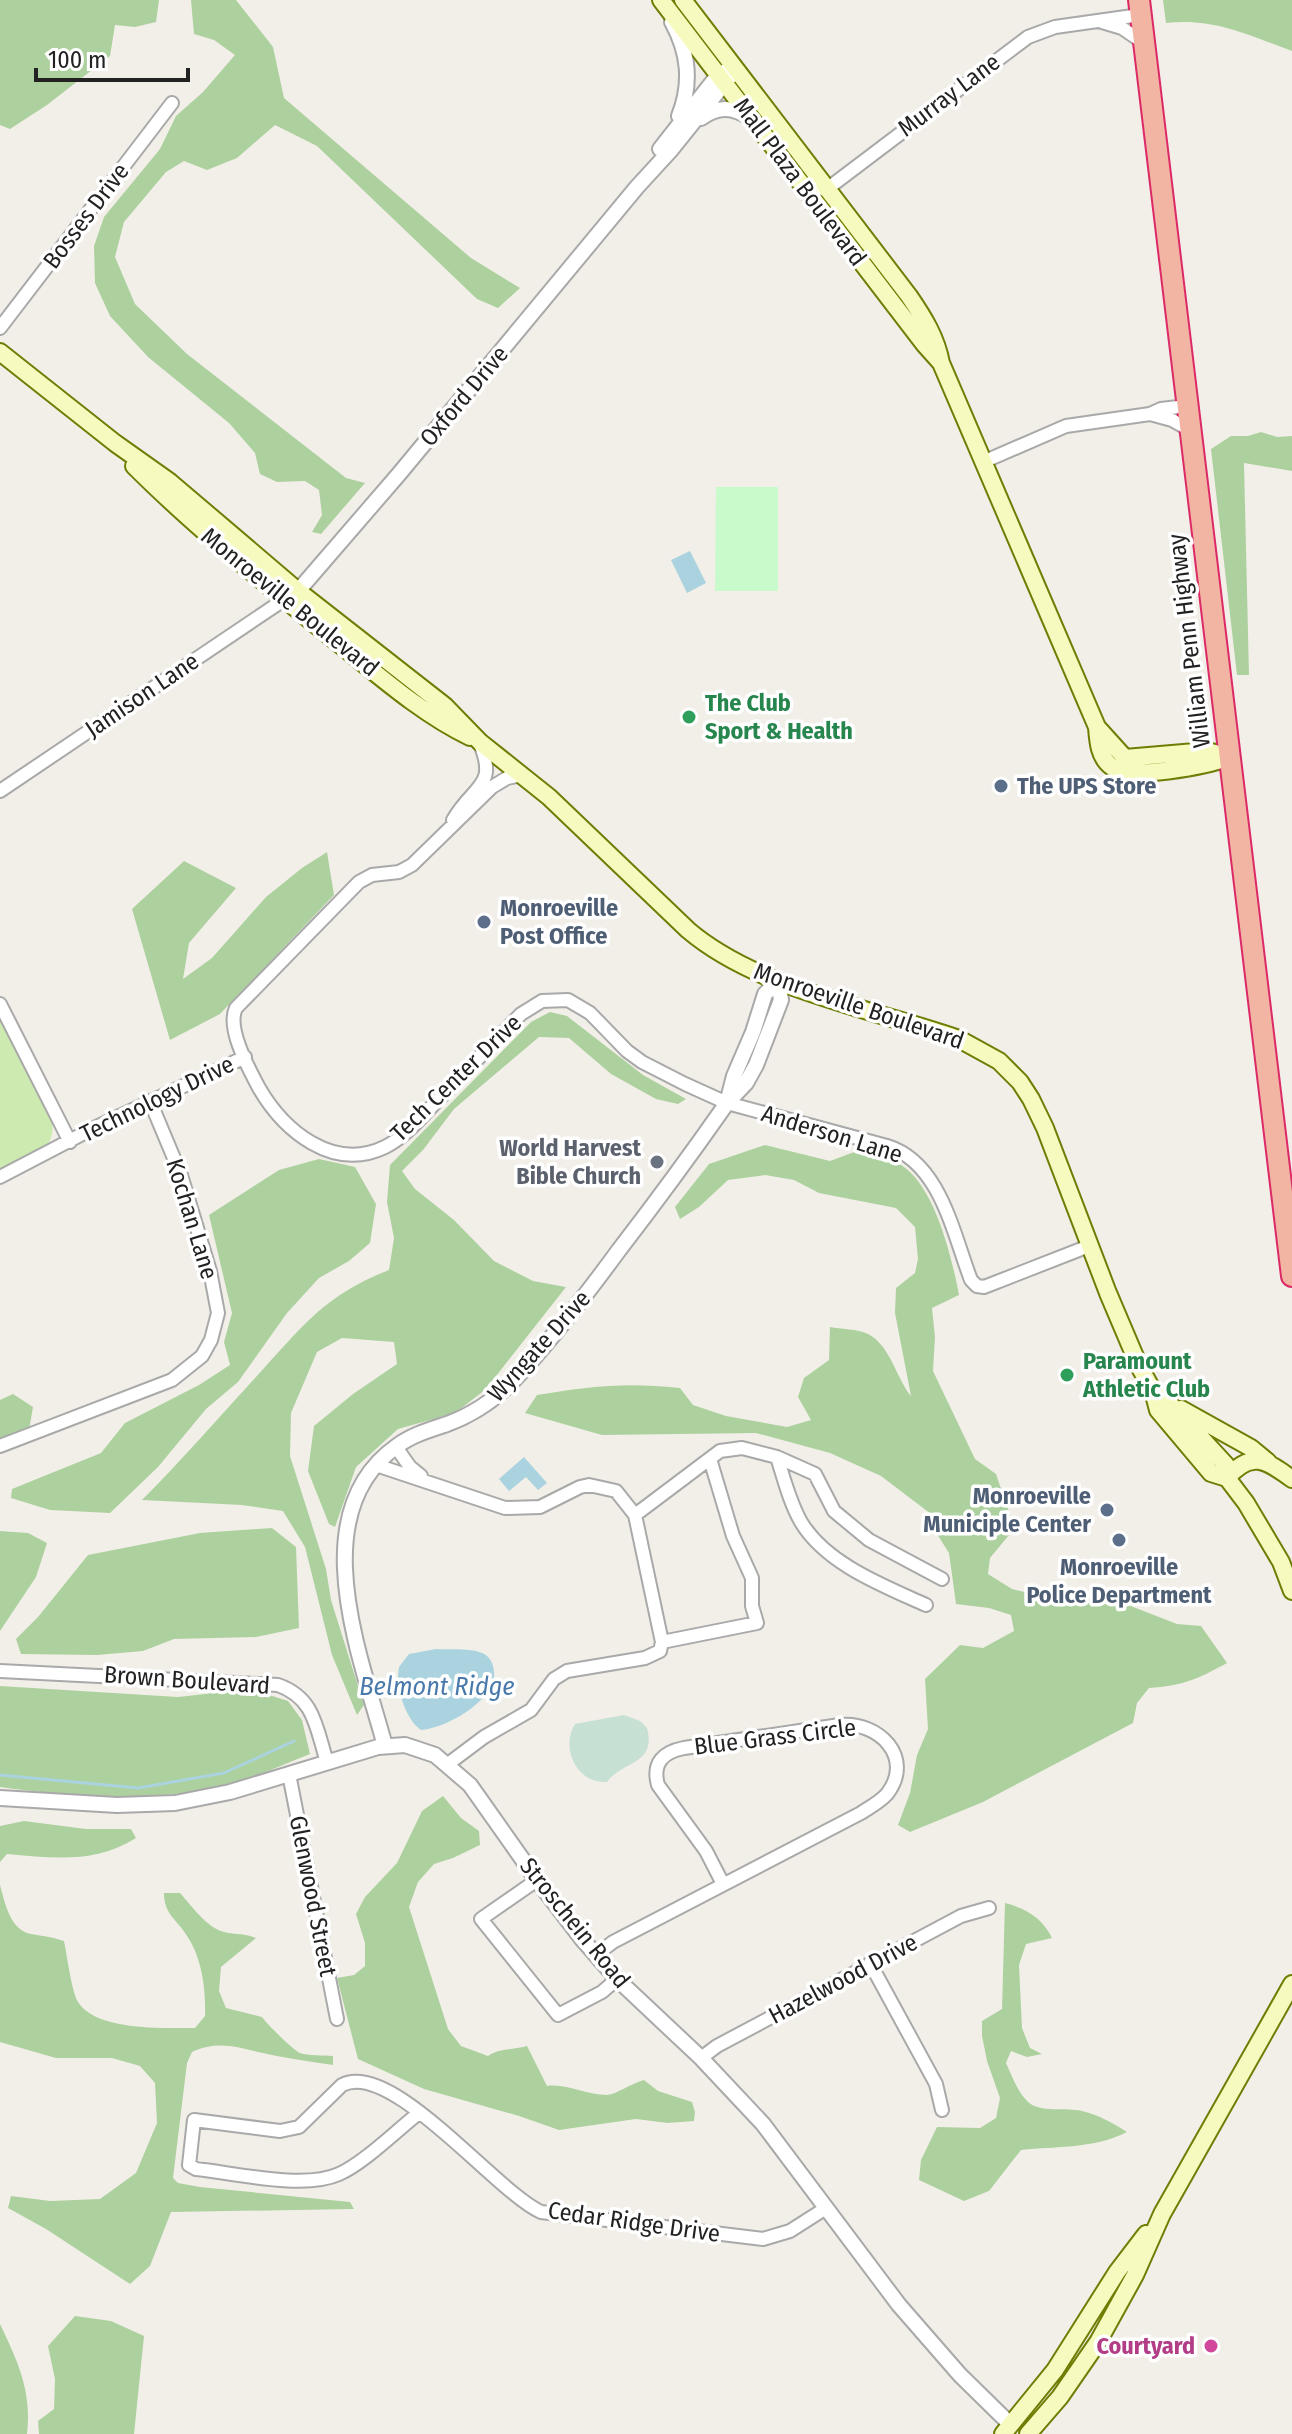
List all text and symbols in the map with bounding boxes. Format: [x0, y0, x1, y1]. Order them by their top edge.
scale bar [36, 32, 188, 82]
text: 100 m [48, 46, 106, 74]
street label: Murray Lane [893, 48, 1005, 142]
street label: Mall Plaza Boulevard [728, 93, 872, 271]
street label: Bosses Drive [37, 158, 135, 274]
street label: Oxford Drive [414, 340, 514, 452]
street label: Monroeville Boulevard [196, 522, 384, 682]
street label: William Penn Highway [1162, 532, 1216, 750]
street label: Jamison Lane [80, 647, 204, 743]
place label: The Club Sport & Health [705, 689, 853, 745]
marker: The Club Sport & Health [680, 708, 698, 726]
place label: The UPS Store [1017, 772, 1156, 800]
marker: The UPS Store [992, 777, 1010, 795]
place label: Monroeville Post Office [500, 894, 618, 950]
marker: Monroeville Post Office [475, 913, 493, 931]
street label: Monroeville Boulevard [750, 957, 968, 1055]
street label: Tech Center Drive [385, 1009, 527, 1147]
street label: Technology Drive [76, 1050, 238, 1148]
street label: Anderson Lane [758, 1099, 906, 1169]
place label: World Harvest Bible Church [499, 1134, 642, 1190]
marker: World Harvest Bible Church [648, 1153, 666, 1171]
street label: Kochan Lane [160, 1155, 224, 1283]
street label: Wyngate Drive [482, 1285, 596, 1407]
place label: Paramount Athletic Club [1082, 1347, 1210, 1403]
marker: Paramount Athletic Club [1058, 1366, 1076, 1384]
place label: Monroeville Municiple Center [923, 1482, 1091, 1538]
marker: Monroeville Municiple Center [1098, 1501, 1116, 1519]
marker: Monroeville Police Department [1110, 1531, 1128, 1549]
place label: Monroeville Police Department [1026, 1553, 1212, 1609]
street label: Brown Boulevard [103, 1660, 271, 1700]
water label: Belmont Ridge [359, 1671, 515, 1702]
street label: Blue Grass Circle [693, 1713, 857, 1761]
street label: Glenwood Street [284, 1813, 342, 1979]
street label: Stroschein Road [514, 1852, 636, 1994]
street label: Hazelwood Drive [764, 1928, 922, 2030]
street label: Cedar Ridge Drive [546, 2196, 722, 2248]
place label: Courtyard [1096, 2332, 1195, 2360]
marker: Courtyard [1202, 2337, 1220, 2355]

